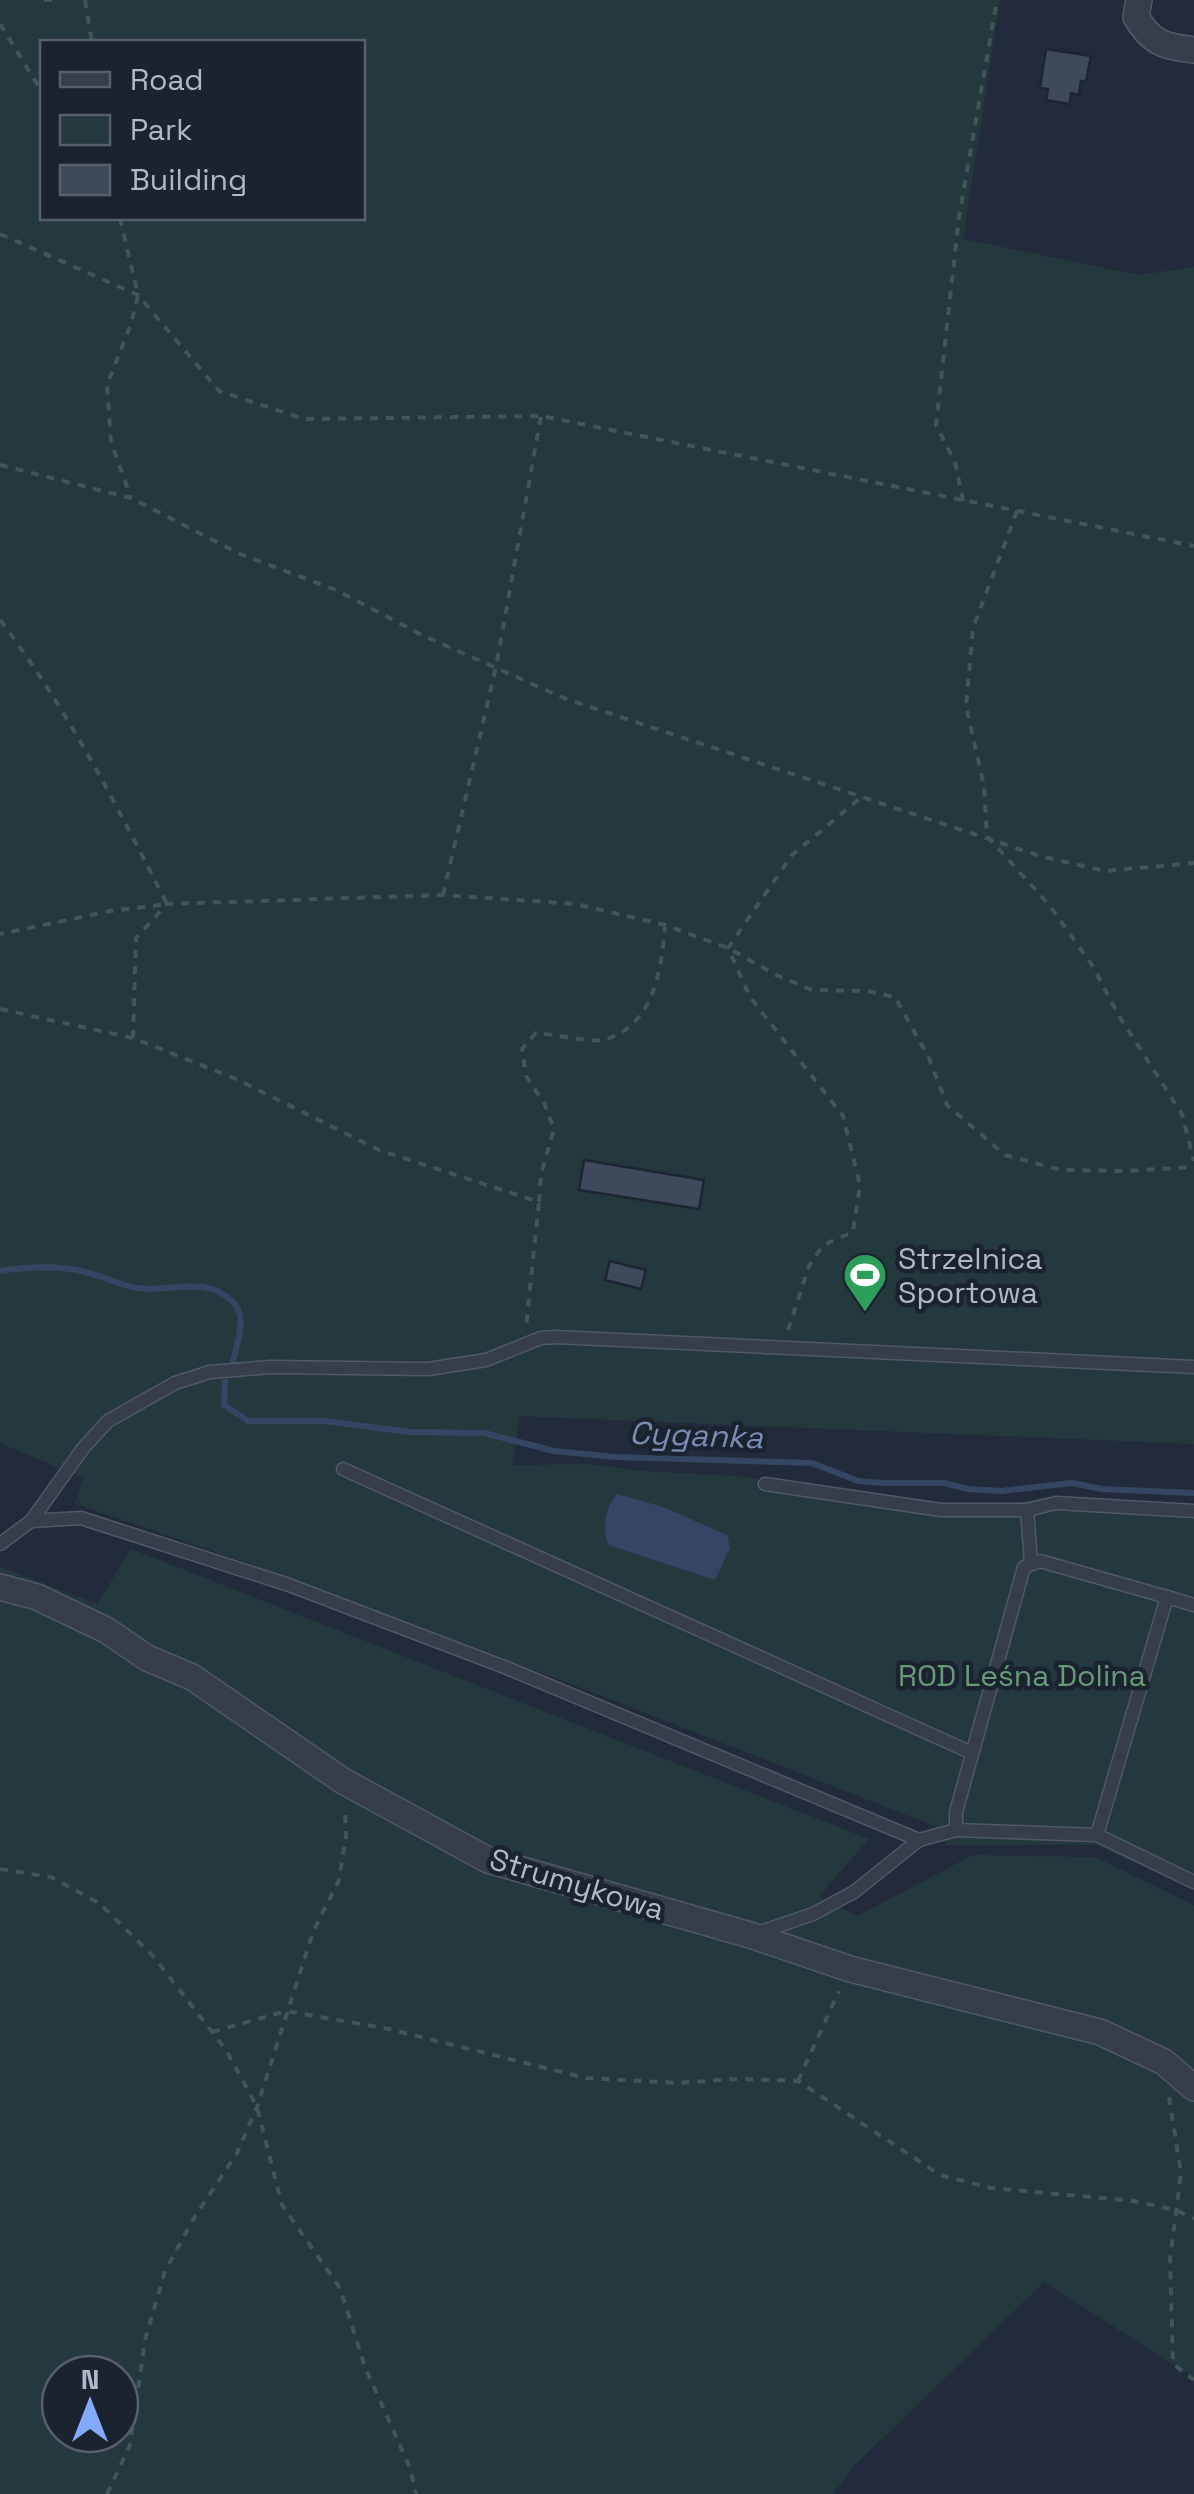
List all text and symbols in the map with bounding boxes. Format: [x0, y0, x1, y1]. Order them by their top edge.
legend [40, 40, 365, 220]
text: Road [130, 60, 204, 99]
text: Park [130, 110, 192, 149]
text: Building [130, 160, 247, 199]
place label: Strzelnica Sportowa [898, 1239, 1043, 1312]
sports icon: Strzelnica Sportowa [842, 1252, 888, 1313]
water label: Cyganka [628, 1413, 764, 1457]
park label: ROD Leśna Dolina [898, 1656, 1146, 1695]
street label: Strumykowa [485, 1839, 669, 1929]
north arrow [40, 2354, 140, 2454]
text: N [81, 2361, 99, 2397]

